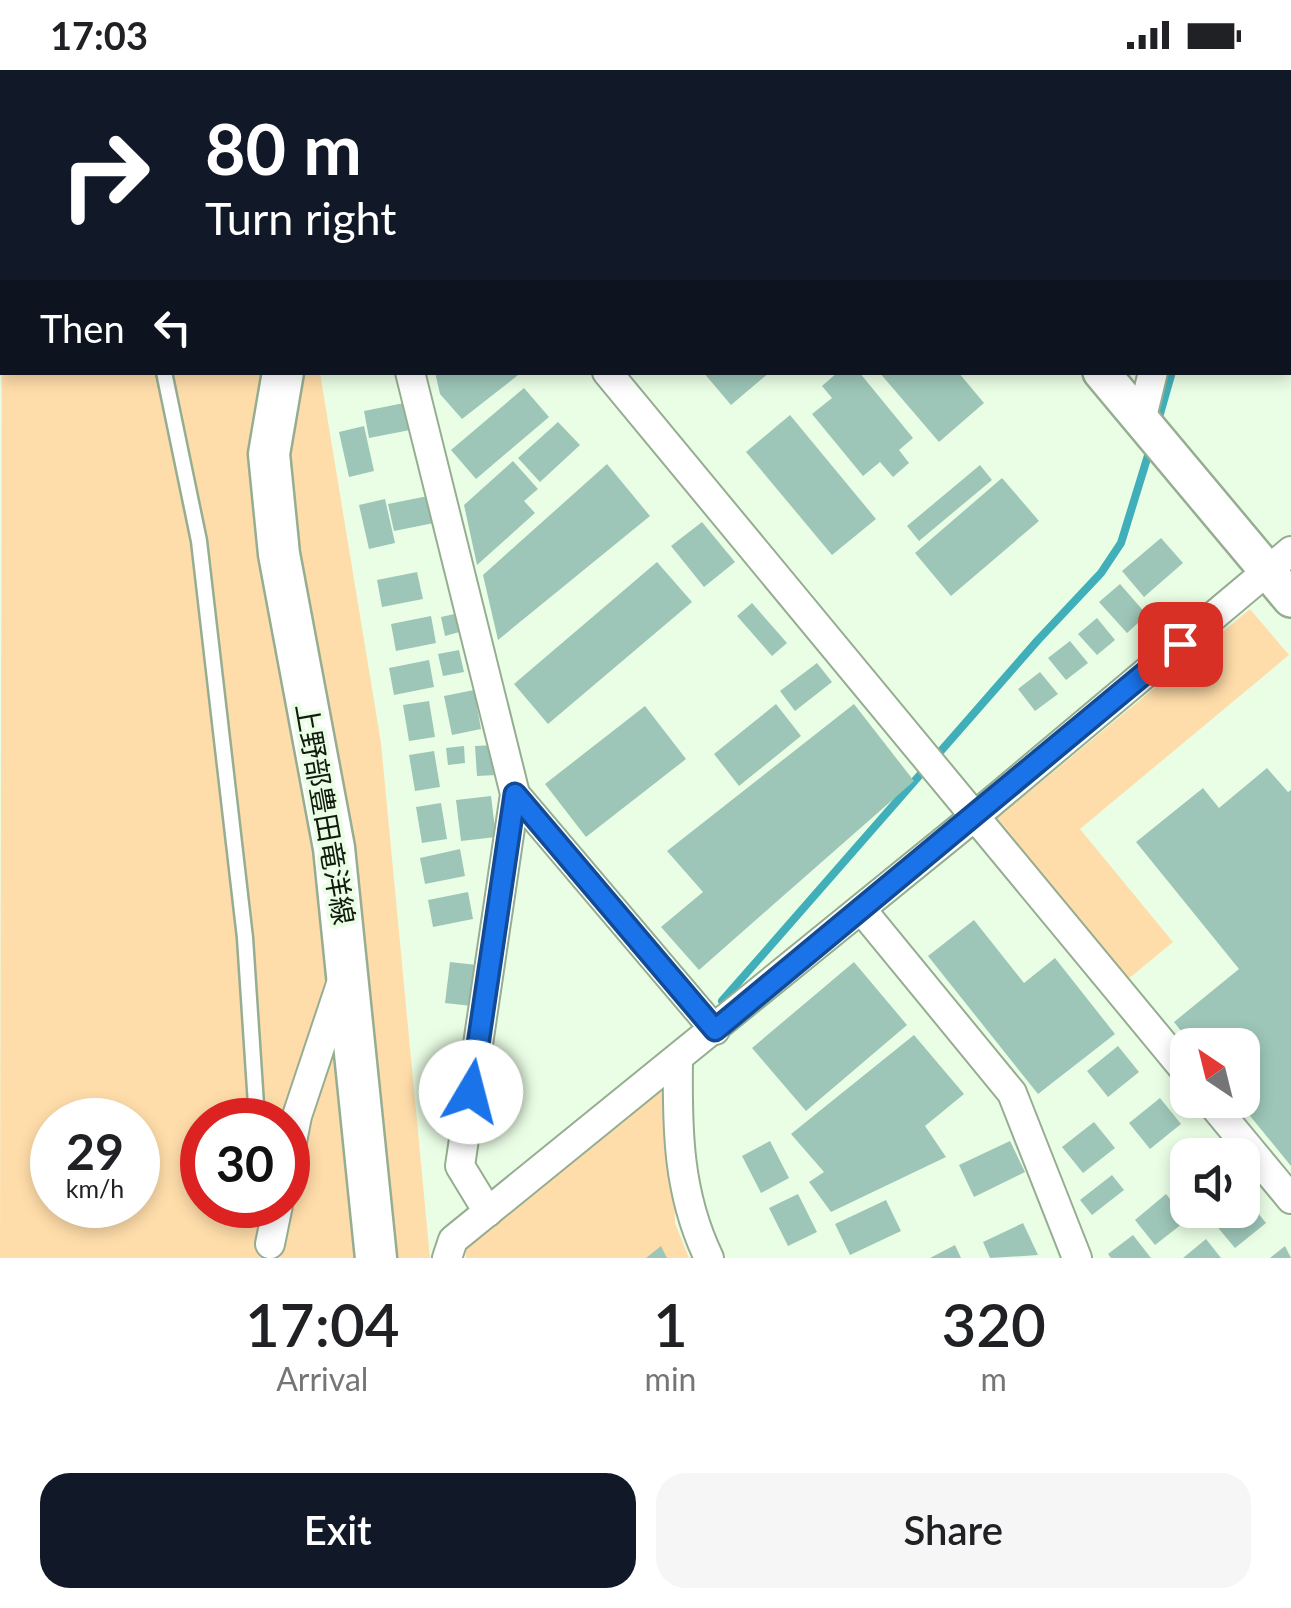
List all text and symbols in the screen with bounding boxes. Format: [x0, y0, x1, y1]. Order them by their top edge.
text: 17:03 [50, 12, 148, 58]
text: 80 m [205, 106, 362, 190]
icon: right [40, 110, 170, 240]
text: Turn right [205, 191, 396, 245]
icon: left [145, 300, 200, 355]
text: Then [40, 305, 125, 351]
pin [1138, 602, 1223, 687]
icon: arrive [1153, 617, 1208, 672]
street label: 上野部豊田竜洋線 [290, 701, 362, 927]
north arrow [1170, 1028, 1260, 1118]
map controls [1170, 1028, 1260, 1228]
position arrow [419, 1040, 523, 1144]
speed limit sign: 30 [180, 1098, 310, 1228]
text: 29 [66, 1121, 124, 1181]
button: sound [1170, 1138, 1260, 1228]
text: km/h [66, 1173, 124, 1203]
text: 17:04 [245, 1288, 400, 1360]
text: 1 [653, 1288, 688, 1360]
text: 320 [942, 1288, 1046, 1360]
text: Arrival [276, 1359, 368, 1398]
text: min [645, 1359, 696, 1398]
text: m [981, 1359, 1007, 1398]
button: Exit [40, 1473, 636, 1588]
button: Share [656, 1473, 1251, 1588]

